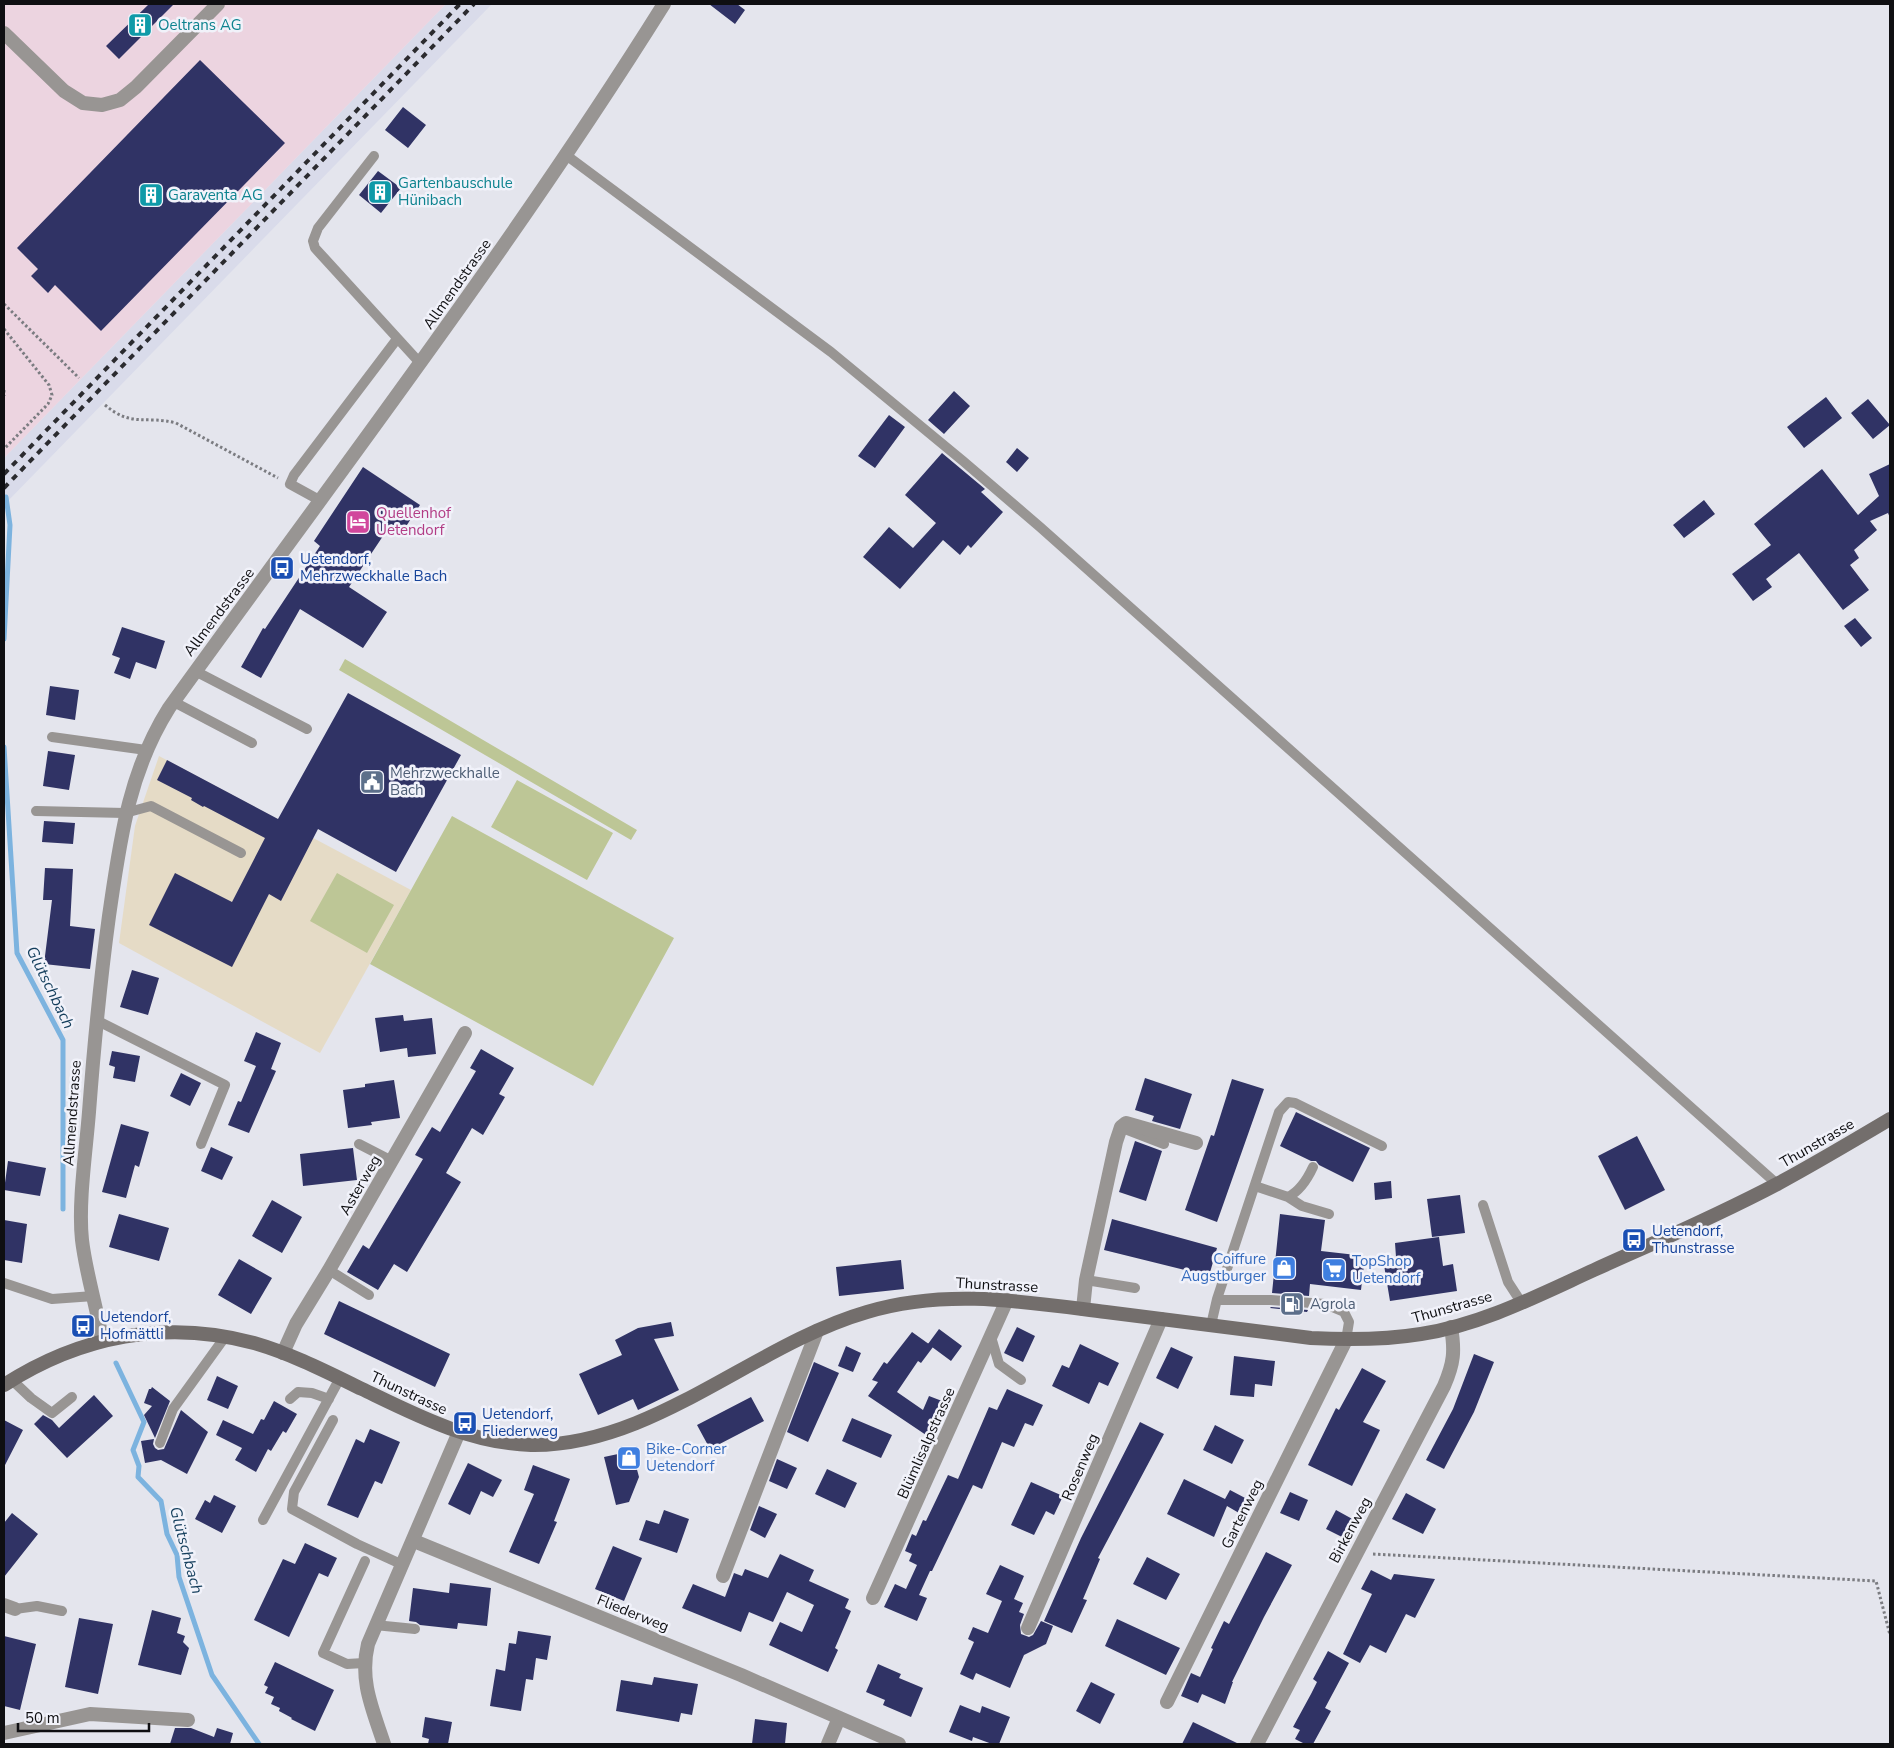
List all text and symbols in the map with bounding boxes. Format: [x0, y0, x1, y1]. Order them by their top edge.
building icon: Oeltrans AG [127, 12, 153, 38]
place label: Oeltrans AG [158, 15, 242, 35]
place label: Gartenbauschule Hünibach [398, 173, 513, 210]
building icon: Gartenbauschule Hünibach [367, 179, 393, 205]
building icon: Garaventa AG [138, 182, 164, 208]
place label: Garaventa AG [168, 185, 263, 205]
street label: Allmendstrasse [418, 235, 496, 333]
place label: Quellenhof Uetendorf [376, 503, 452, 540]
hotel icon: Quellenhof Uetendorf [345, 509, 371, 535]
place label: Uetendorf, Mehrzweckhalle Bach [300, 549, 447, 586]
bus stop icon: Uetendorf, Mehrzweckhalle Bach [269, 555, 295, 581]
street label: Allmendstrasse [179, 564, 259, 660]
place label: Mehrzweckhalle Bach [390, 763, 500, 800]
public building icon: Mehrzweckhalle Bach [359, 769, 385, 795]
water label: Glütschbach [21, 942, 80, 1032]
street label: Allmendstrasse [58, 1059, 86, 1167]
street label: Thunstrasse [1776, 1114, 1858, 1172]
street label: Asterweg [335, 1151, 385, 1219]
place label: Uetendorf, Thunstrasse [1652, 1221, 1735, 1258]
bus stop icon: Uetendorf, Thunstrasse [1621, 1227, 1647, 1253]
place label: Coiffure Augstburger [1181, 1249, 1267, 1286]
place label: TopShop Uetendorf [1352, 1251, 1421, 1288]
shop icon: Coiffure Augstburger [1271, 1255, 1297, 1281]
supermarket icon: TopShop Uetendorf [1321, 1257, 1347, 1283]
street label: Thunstrasse [955, 1273, 1039, 1297]
street label: Thunstrasse [1410, 1286, 1494, 1328]
fuel station icon: Agrola [1279, 1291, 1305, 1317]
place label: Agrola [1310, 1294, 1356, 1314]
place label: Uetendorf, Hofmättli [100, 1307, 172, 1344]
bus stop icon: Uetendorf, Hofmättli [70, 1313, 96, 1339]
street label: Thunstrasse [367, 1366, 451, 1420]
street label: Blümlisalpstrasse [892, 1384, 960, 1502]
place label: Uetendorf, Fliederweg [482, 1404, 558, 1441]
bus stop icon: Uetendorf, Fliederweg [452, 1410, 478, 1436]
street label: Rosenweg [1057, 1430, 1103, 1504]
place label: Bike-Corner Uetendorf [646, 1439, 727, 1476]
shop icon: Bike-Corner Uetendorf [616, 1445, 642, 1471]
street label: Gartenweg [1216, 1476, 1268, 1552]
street label: Birkenweg [1324, 1494, 1376, 1566]
water label: Glütschbach [164, 1504, 208, 1596]
street label: Fliederweg [594, 1590, 672, 1636]
scale bar [18, 1700, 149, 1732]
text: 50 m [25, 1708, 60, 1728]

